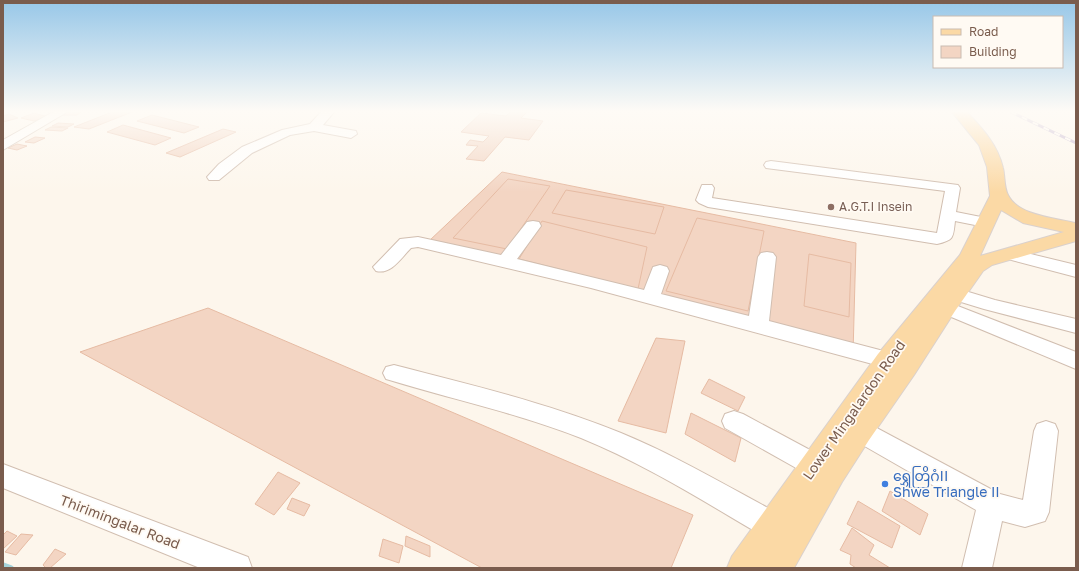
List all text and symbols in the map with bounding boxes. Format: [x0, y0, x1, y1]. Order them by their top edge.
legend [933, 16, 1063, 68]
text: Road [969, 24, 998, 39]
text: Building [969, 44, 1017, 59]
place label: A.G.T.I Insein [839, 199, 912, 214]
marker: A.G.T.I Insein [826, 202, 836, 212]
street label: Lower Mingalardon Road [799, 337, 908, 483]
place label: ရွှေတြိဂံII Shwe Triangle II [893, 466, 1000, 500]
marker: ရွှေတြိဂံII Shwe Triangle II [880, 479, 890, 489]
street label: Thirimingalar Road [58, 491, 183, 552]

